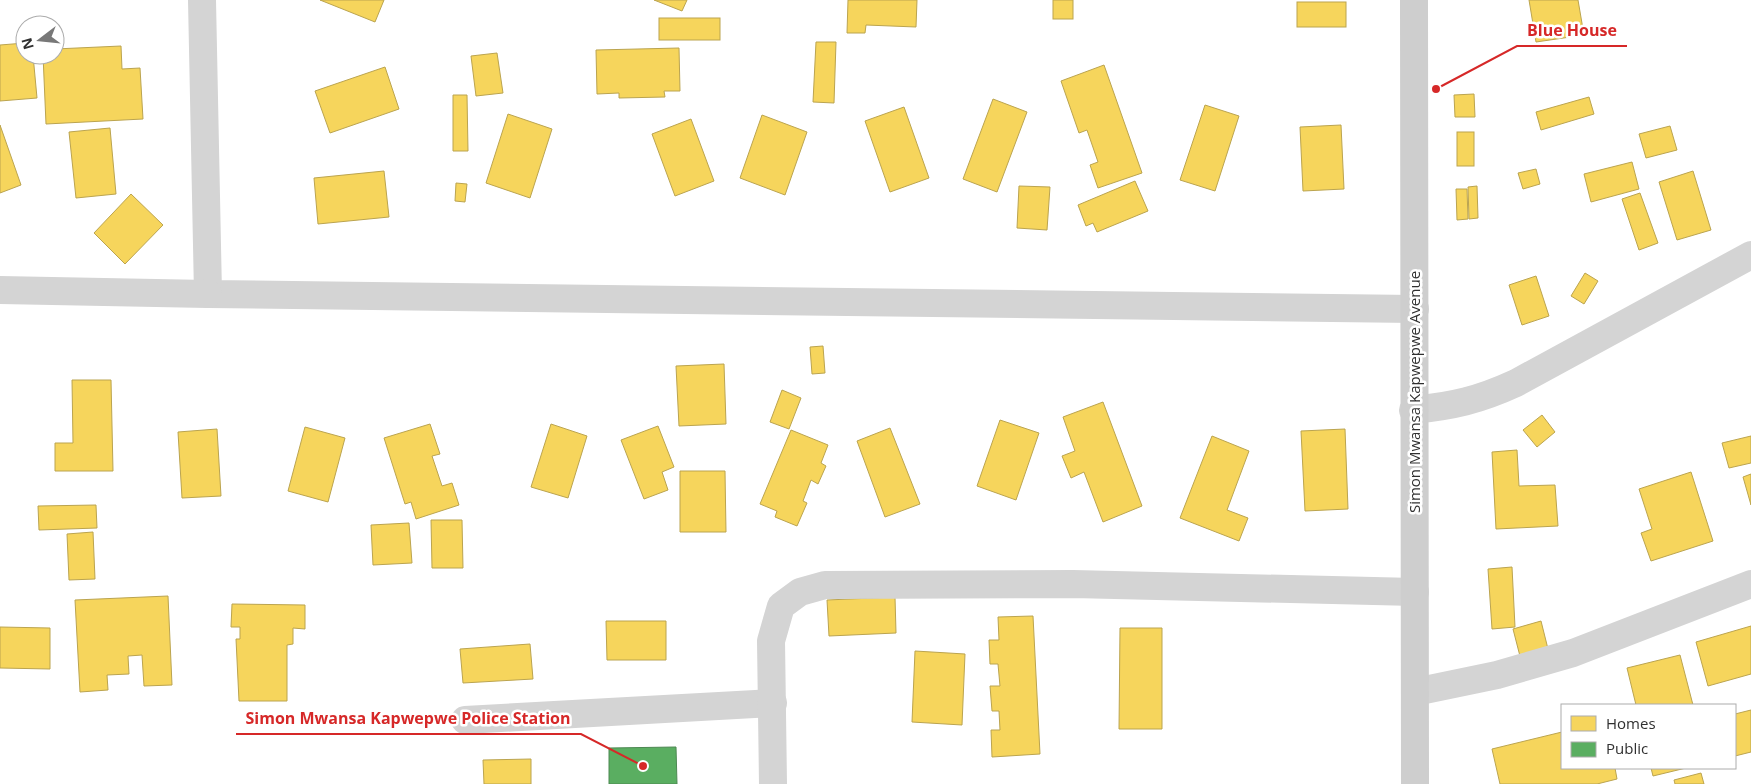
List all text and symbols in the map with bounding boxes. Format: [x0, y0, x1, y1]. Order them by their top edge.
north arrow [15, 15, 65, 65]
callout: Blue House [1517, 15, 1627, 46]
text: Blue House [1527, 19, 1617, 41]
text: N [16, 36, 38, 52]
street label: Simon Mwansa Kapwepwe Avenue [1404, 271, 1424, 513]
callout: Simon Mwansa Kapwepwe Police Station [236, 703, 581, 734]
legend [1561, 704, 1736, 769]
text: Simon Mwansa Kapwepwe Police Station [246, 707, 570, 729]
text: Homes [1606, 713, 1656, 733]
text: Public [1606, 738, 1648, 758]

